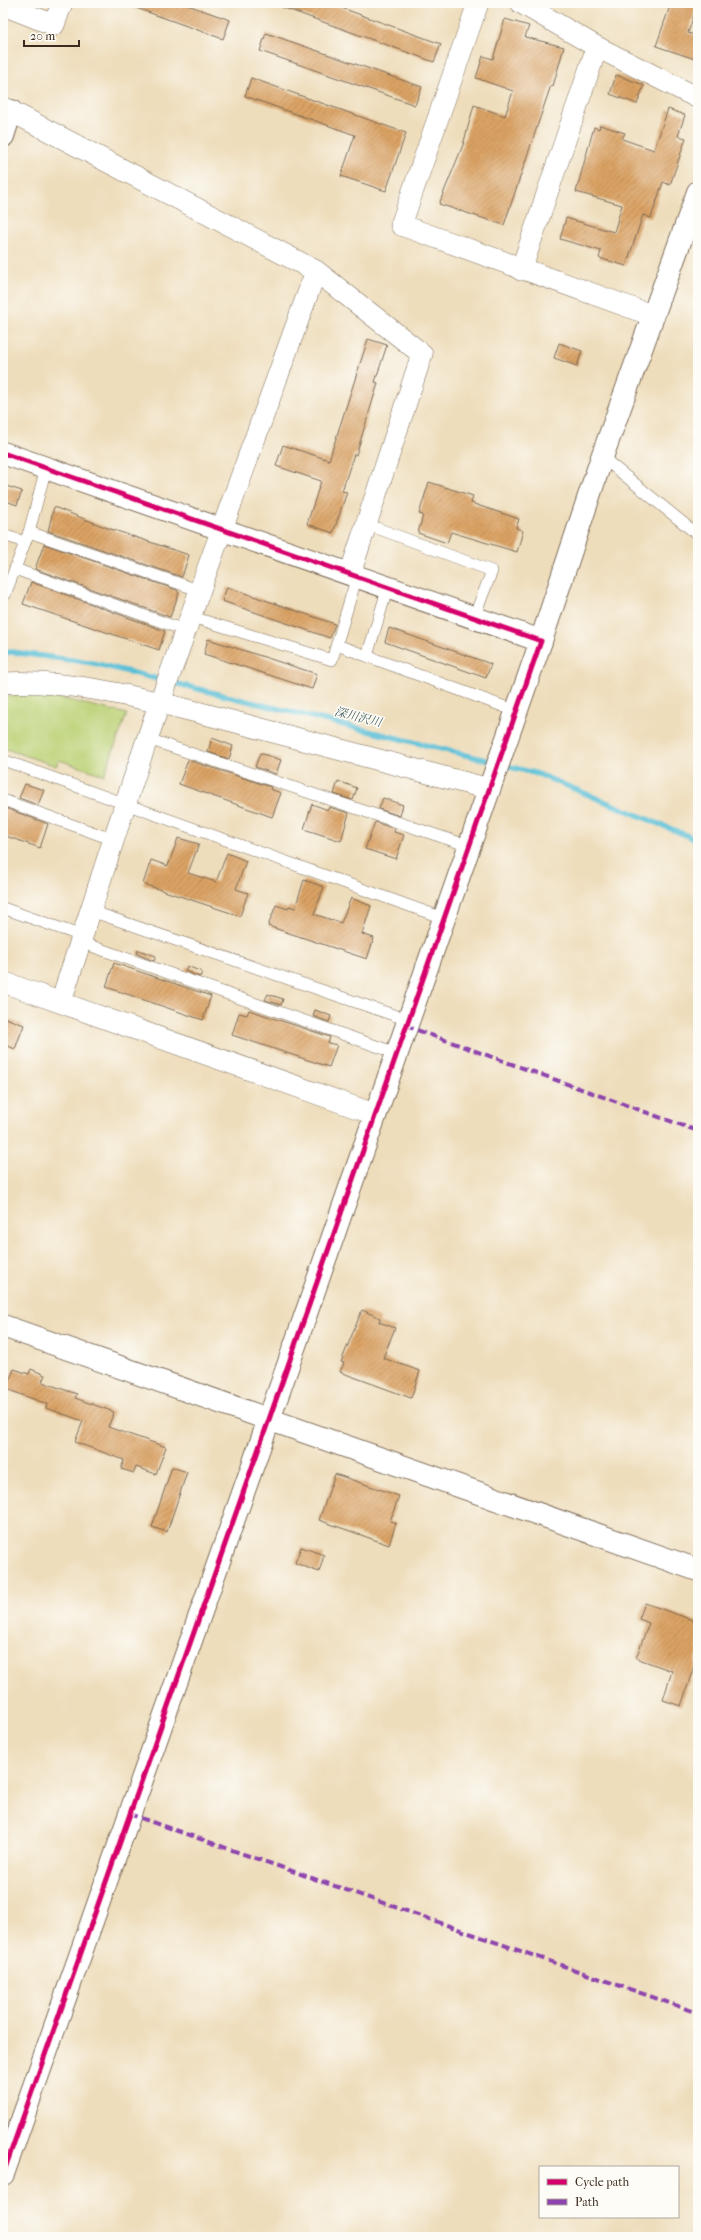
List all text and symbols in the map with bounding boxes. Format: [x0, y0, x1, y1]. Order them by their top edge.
scale bar [24, 22, 79, 48]
text: 20 m [30, 29, 55, 43]
water label: 深川沢川 [333, 704, 385, 730]
legend [539, 2166, 679, 2218]
text: Cycle path [575, 2175, 630, 2189]
text: Path [575, 2195, 599, 2209]

